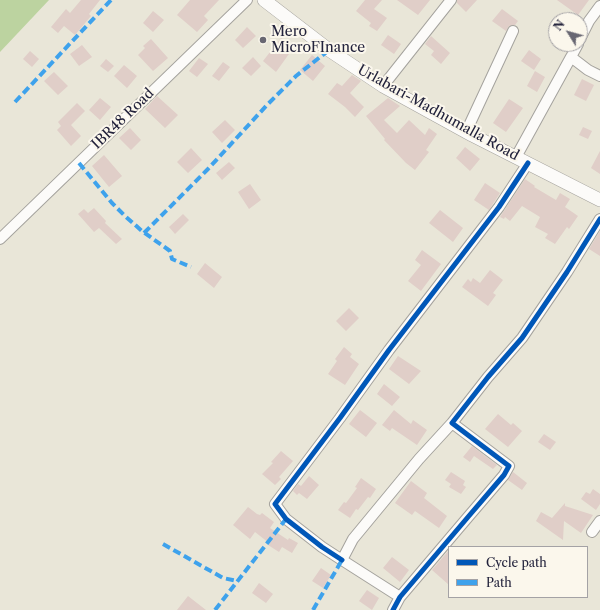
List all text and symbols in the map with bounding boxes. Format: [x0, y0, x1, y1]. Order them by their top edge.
north arrow [548, 12, 588, 52]
text: N [551, 17, 568, 33]
place label: Mero MicroFInance [271, 24, 365, 56]
marker: Mero MicroFInance [258, 35, 268, 45]
street label: Urlabari-Madhumalla Road [354, 62, 522, 164]
street label: IBR48 Road [88, 85, 158, 153]
legend [448, 546, 588, 598]
text: Cycle path [486, 555, 547, 570]
text: Path [486, 575, 512, 590]

